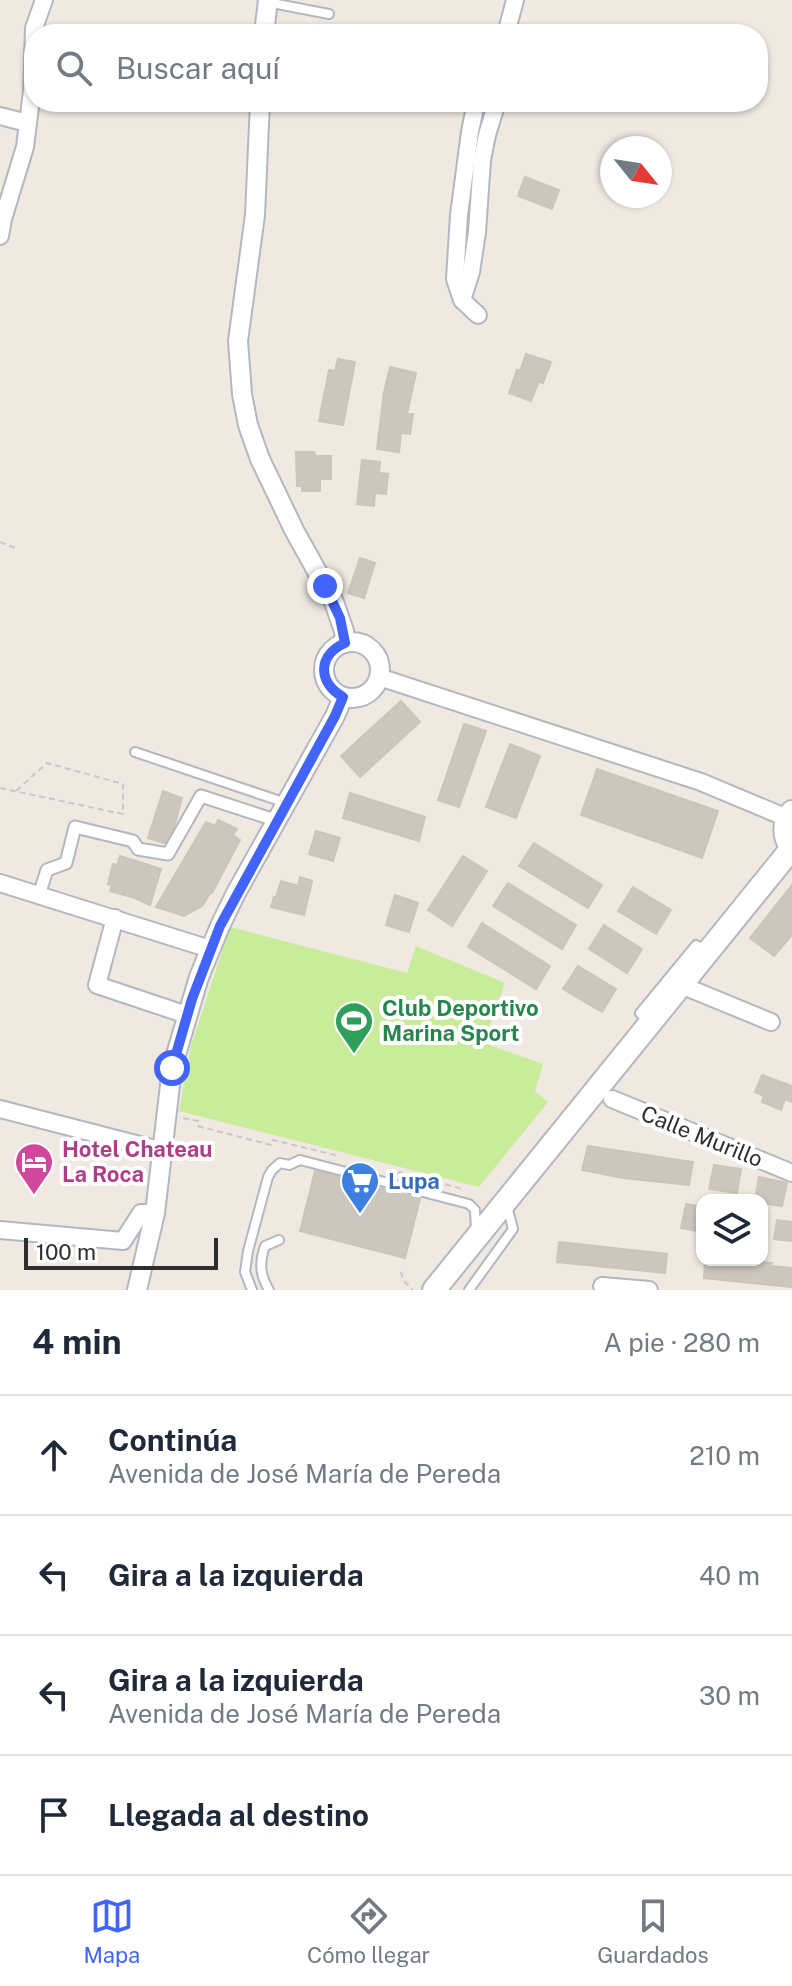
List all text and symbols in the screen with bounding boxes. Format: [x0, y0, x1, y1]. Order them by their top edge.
search box [24, 24, 768, 112]
icon: search [52, 46, 96, 90]
text: Buscar aquí [116, 50, 280, 86]
north arrow [600, 136, 672, 208]
route end [307, 568, 343, 604]
place label: Club Deportivo Marina Sport [382, 995, 539, 1046]
sports icon: Club Deportivo Marina Sport [333, 1000, 375, 1055]
route start [154, 1050, 190, 1086]
street label: Calle Murillo [637, 1100, 767, 1172]
place label: Hotel Chateau La Roca [62, 1136, 212, 1187]
hotel icon: Hotel Chateau La Roca [13, 1141, 55, 1196]
supermarket icon: Lupa [339, 1160, 381, 1215]
place label: Lupa [388, 1168, 440, 1194]
map controls [696, 1194, 768, 1266]
button: layers [696, 1194, 768, 1266]
scale bar [24, 1234, 218, 1270]
text: 100 m [36, 1239, 96, 1265]
text: 4 min [32, 1322, 122, 1362]
text: A pie · 280 m [603, 1327, 760, 1358]
text: Continúa [108, 1422, 237, 1458]
icon: ahead [32, 1433, 76, 1477]
text: 210 m [689, 1440, 760, 1471]
text: Avenida de José María de Pereda [108, 1458, 501, 1489]
icon: left [32, 1553, 76, 1597]
text: Gira a la izquierda [108, 1557, 364, 1593]
text: 40 m [699, 1560, 760, 1591]
text: Gira a la izquierda [108, 1662, 364, 1698]
icon: left [32, 1673, 76, 1717]
text: 30 m [699, 1680, 760, 1711]
text: Avenida de José María de Pereda [108, 1698, 501, 1729]
icon: arrive [32, 1793, 76, 1837]
text: Llegada al destino [108, 1797, 369, 1833]
tab: Mapa [83, 1894, 140, 1968]
tab: Cómo llegar [307, 1894, 430, 1968]
tab: Guardados [597, 1894, 709, 1968]

